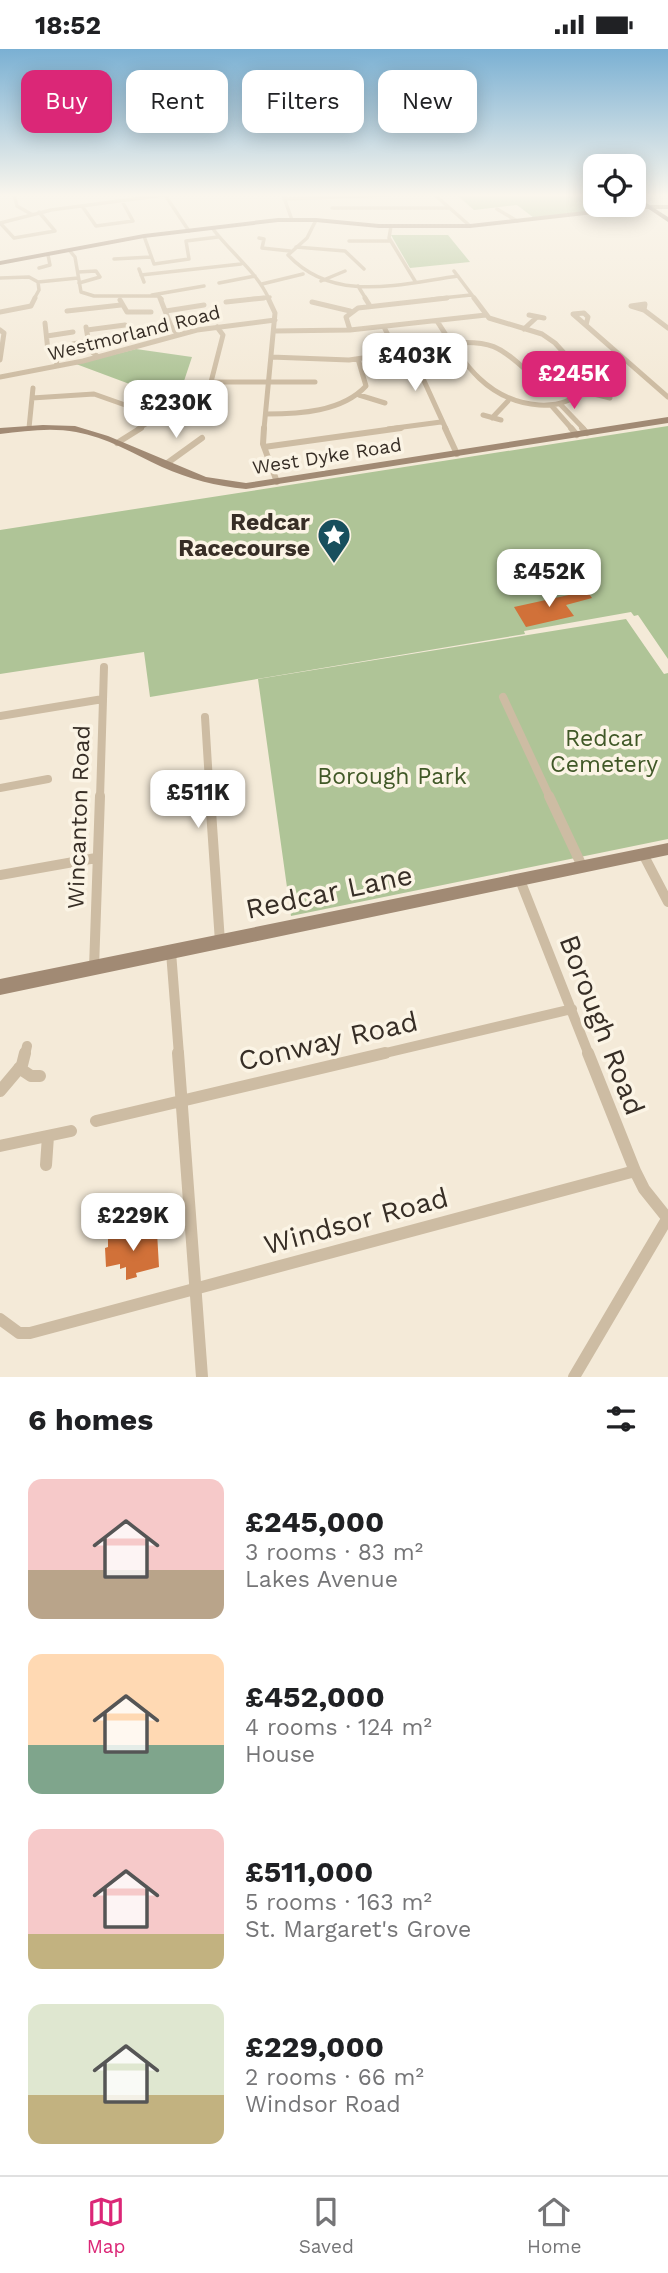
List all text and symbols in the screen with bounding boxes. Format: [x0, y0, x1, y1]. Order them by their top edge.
text: 18:52 [35, 10, 101, 40]
chip: Buy [21, 70, 112, 133]
chip: Rent [126, 70, 228, 133]
chip: Filters [242, 70, 364, 133]
chip: New [378, 70, 477, 133]
map controls [583, 154, 646, 217]
button: locate [583, 154, 646, 217]
street label: Westmorland Road [45, 300, 223, 366]
pin: £403K [366, 333, 464, 393]
text: £403K [378, 342, 452, 369]
pin: £245K [525, 351, 623, 411]
text: £245K [538, 360, 610, 387]
pin: £230K [127, 381, 225, 440]
text: £230K [140, 389, 212, 416]
street label: West Dyke Road [251, 433, 403, 479]
place label: Redcar Racecourse [178, 509, 310, 562]
place icon: Redcar Racecourse [315, 516, 353, 565]
pin: £452K [500, 549, 598, 609]
text: £452K [513, 558, 585, 585]
street label: Wincanton Road [62, 725, 96, 909]
park label: Redcar Cemetery [550, 725, 658, 778]
park label: Borough Park [317, 763, 467, 790]
pin: £511K [149, 771, 247, 830]
text: £511K [166, 779, 230, 806]
street label: Redcar Lane [243, 858, 415, 926]
street label: Borough Road [553, 930, 651, 1120]
street label: Conway Road [235, 1004, 421, 1078]
street label: Windsor Road [260, 1181, 452, 1261]
pin: £229K [84, 1193, 182, 1253]
text: £229K [97, 1202, 169, 1229]
icon: filters [602, 1400, 640, 1438]
text: 6 homes [28, 1402, 153, 1437]
text: £245,000 [245, 1504, 384, 1539]
icon: home [84, 1507, 168, 1591]
text: 3 rooms · 83 m² [245, 1539, 423, 1566]
text: Lakes Avenue [245, 1566, 398, 1593]
text: £452,000 [245, 1679, 385, 1714]
icon: home [84, 1682, 168, 1766]
text: 4 rooms · 124 m² [245, 1714, 432, 1741]
text: House [245, 1741, 315, 1768]
text: £511,000 [245, 1854, 373, 1889]
icon: home [84, 1857, 168, 1941]
text: 5 rooms · 163 m² [245, 1889, 432, 1916]
text: St. Margaret's Grove [245, 1916, 471, 1943]
text: £229,000 [245, 2029, 384, 2064]
icon: home [84, 2032, 168, 2116]
text: 2 rooms · 66 m² [245, 2064, 424, 2091]
text: Windsor Road [245, 2091, 401, 2118]
tab: Map [87, 2193, 125, 2258]
tab: Saved [299, 2193, 354, 2258]
tab: Home [527, 2193, 581, 2258]

